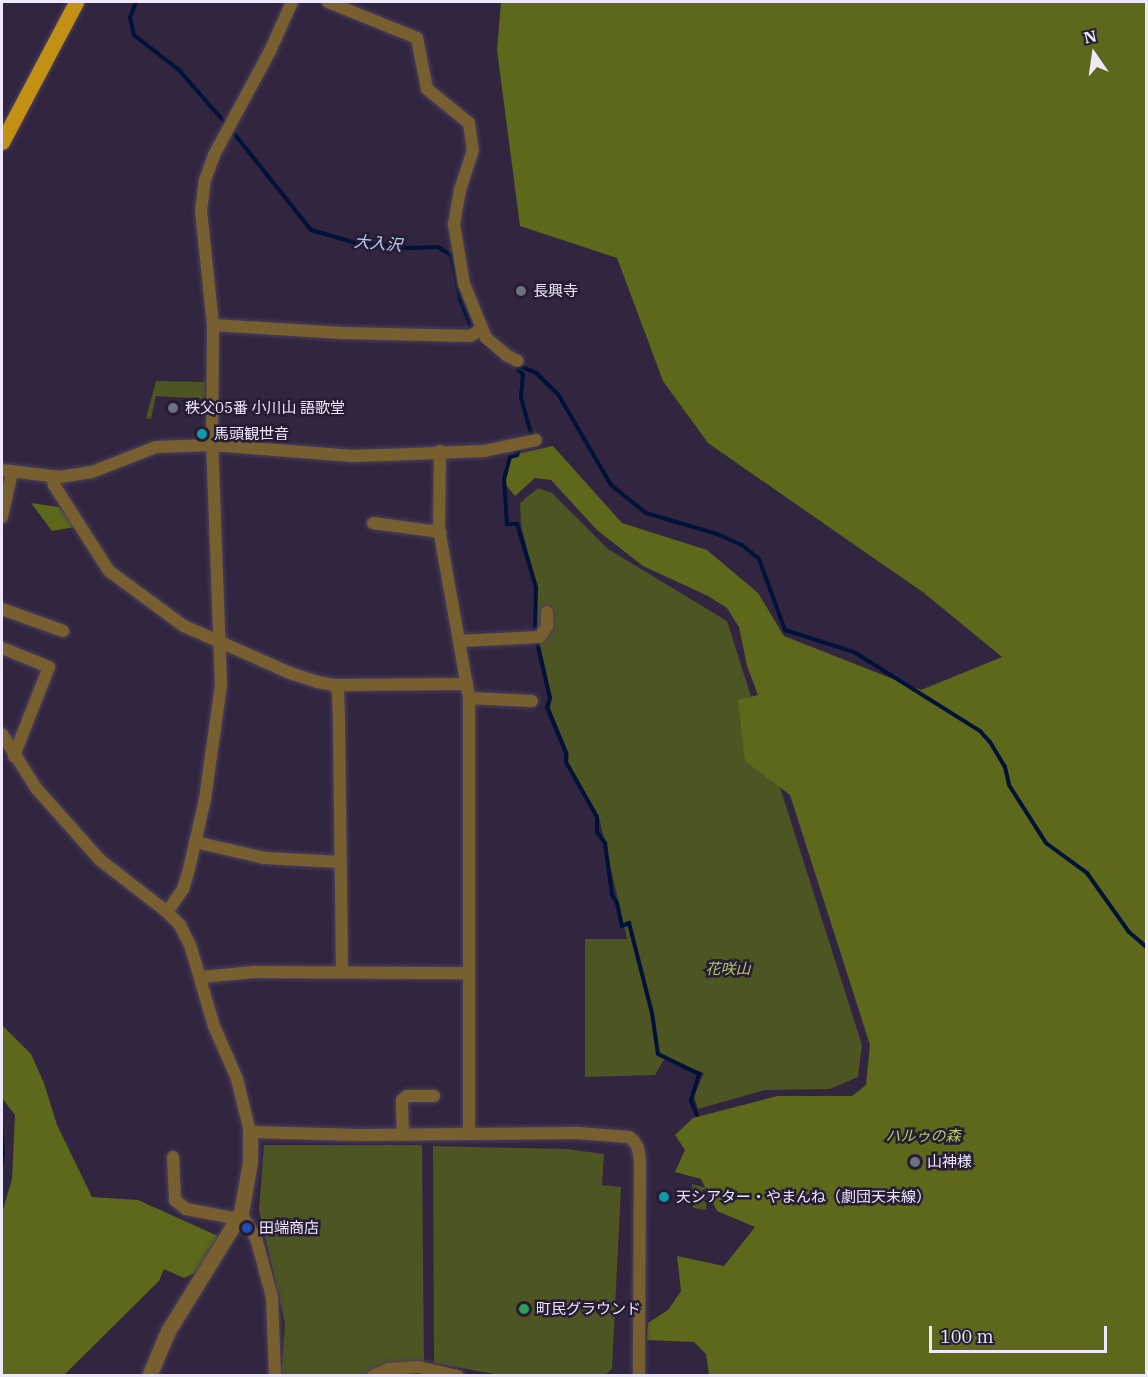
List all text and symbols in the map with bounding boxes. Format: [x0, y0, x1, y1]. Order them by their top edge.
north arrow [1064, 24, 1124, 84]
text: N [1082, 25, 1098, 48]
water label: 大入沢 [353, 231, 403, 255]
place label: 長興寺 [533, 282, 578, 300]
marker: 長興寺 [514, 284, 528, 298]
place label: 秩父05番 小川山 語歌堂 [185, 399, 345, 417]
marker: 秩父05番 小川山 語歌堂 [166, 401, 180, 415]
place label: 馬頭観世音 [214, 425, 289, 443]
marker: 馬頭観世音 [195, 427, 209, 441]
park label: 花咲山 [706, 960, 750, 978]
park label: ハルゥの森 [886, 1127, 960, 1145]
place label: 山神様 [927, 1153, 972, 1171]
marker: 山神様 [908, 1155, 922, 1169]
place label: 天シアター・やまんね（劇団天末線） [676, 1188, 931, 1206]
marker: 天シアター・やまんね（劇団天末線） [657, 1190, 671, 1204]
place label: 田端商店 [259, 1219, 319, 1237]
marker: 田端商店 [240, 1221, 254, 1235]
place label: 町民グラウンド [536, 1300, 641, 1318]
marker: 町民グラウンド [517, 1302, 531, 1316]
scale bar [932, 1314, 1110, 1352]
text: 100 m [940, 1325, 994, 1348]

